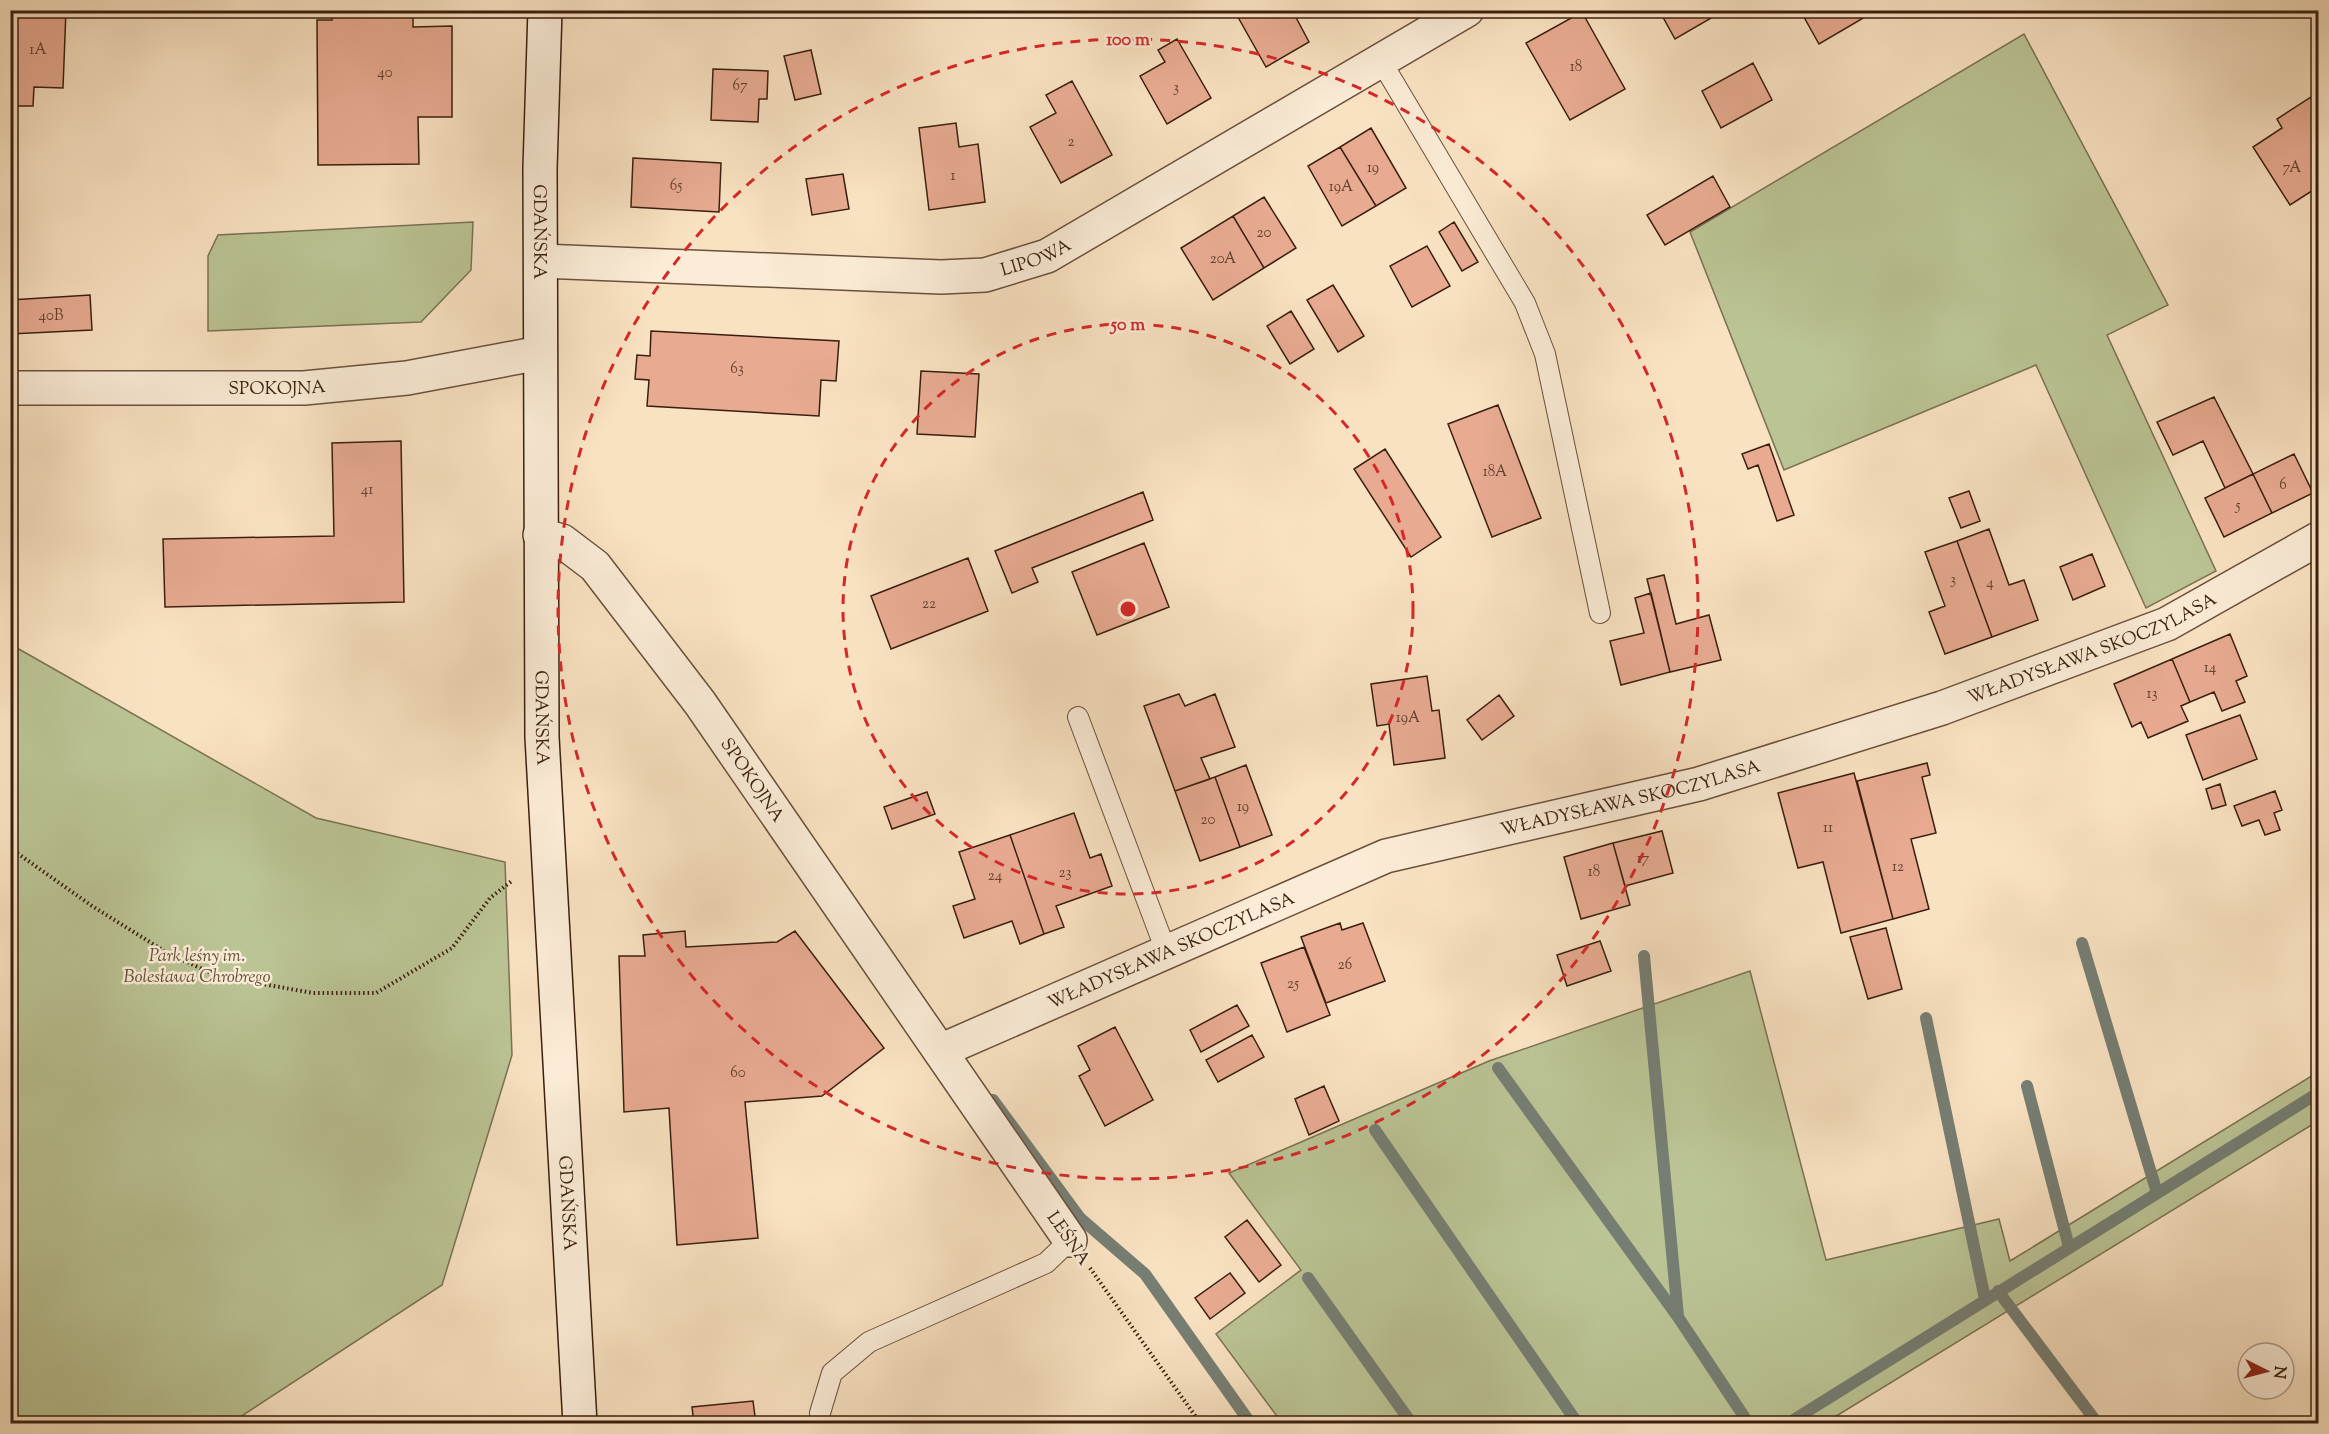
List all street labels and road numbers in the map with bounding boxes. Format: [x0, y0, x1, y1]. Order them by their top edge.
street label: GDAŃSKA [525, 184, 552, 280]
street label: LIPOWA [998, 233, 1077, 284]
street label: SPOKOJNA [228, 375, 327, 403]
street label: WŁADYSŁAWA SKOCZYLASA [1964, 587, 2222, 712]
street label: GDAŃSKA [527, 670, 555, 767]
street label: SPOKOJNA [713, 733, 790, 829]
street label: WŁADYSŁAWA SKOCZYLASA [1498, 754, 1765, 844]
street label: WŁADYSŁAWA SKOCZYLASA [1044, 886, 1300, 1017]
street label: GDAŃSKA [550, 1155, 581, 1252]
street label: LEŚNA [1039, 1206, 1097, 1272]

